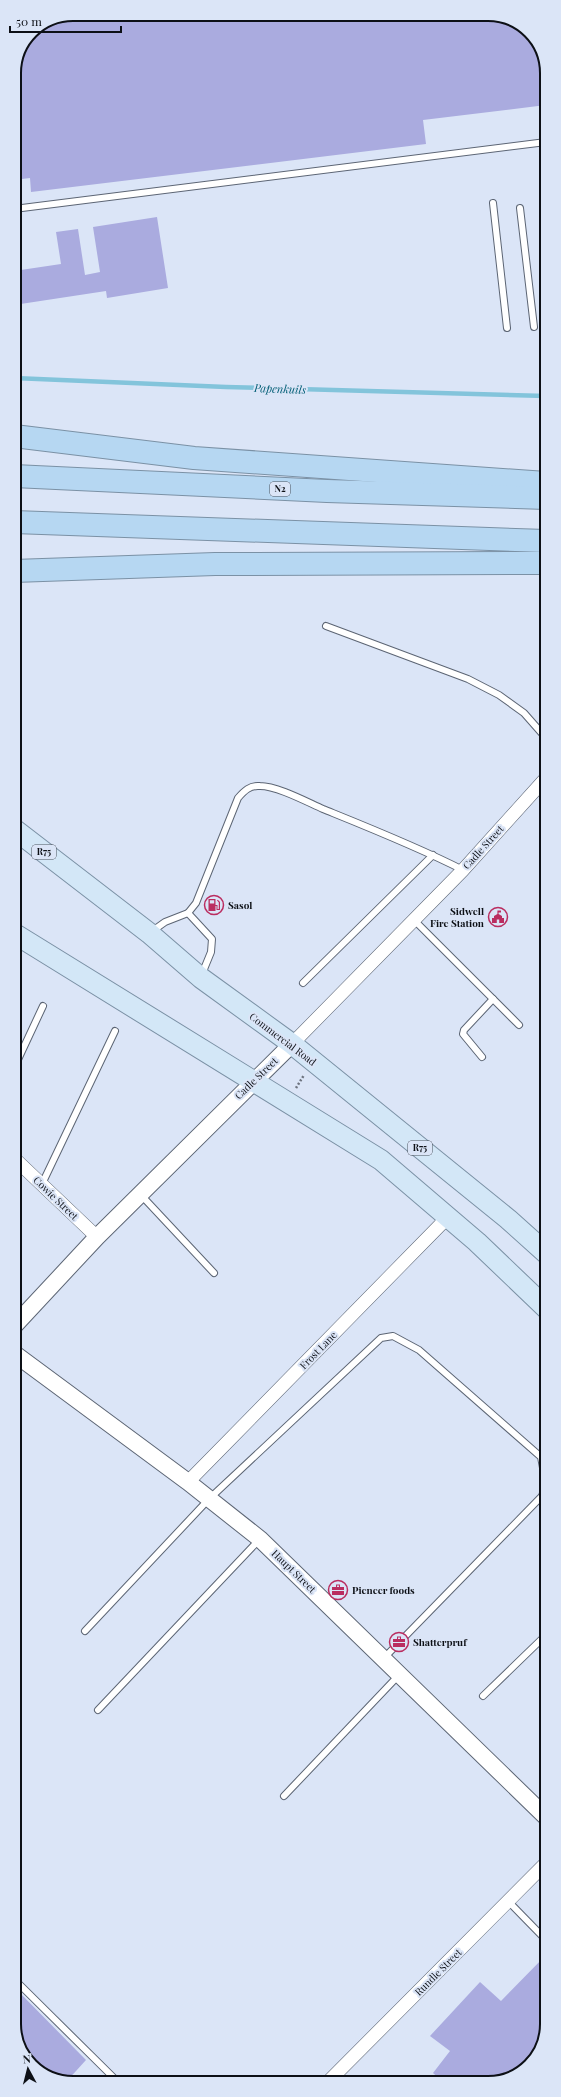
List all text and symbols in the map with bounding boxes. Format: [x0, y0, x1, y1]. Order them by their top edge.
scale bar [10, 8, 121, 34]
text: 50 m [16, 13, 42, 29]
water label: Papenkuils [253, 380, 307, 397]
road number: N2 [270, 482, 290, 496]
street label: Cadle Street [459, 822, 507, 872]
road number: R75 [32, 845, 56, 859]
fuel station icon: Sasol [203, 894, 225, 916]
place label: Sasol [228, 898, 252, 912]
place label: Sidwell Fire Station [430, 904, 485, 930]
public building icon: Sidwell Fire Station [487, 906, 509, 928]
street label: Commercial Road [247, 1009, 319, 1069]
street label: Cadle Street [231, 1054, 281, 1102]
road number: R75 [408, 1141, 432, 1155]
street label: Cowie Street [31, 1173, 82, 1223]
street label: Frost Lane [296, 1328, 340, 1372]
street label: Haupt Street [269, 1546, 320, 1596]
office icon: Pieneer foods [327, 1579, 349, 1601]
place label: Pieneer foods [352, 1583, 415, 1597]
office icon: Shatterpruf [388, 1631, 410, 1653]
place label: Shatterpruf [413, 1635, 468, 1649]
street label: Rundle Street [411, 1945, 465, 1999]
north arrow [8, 2049, 48, 2089]
text: N [22, 2051, 32, 2067]

